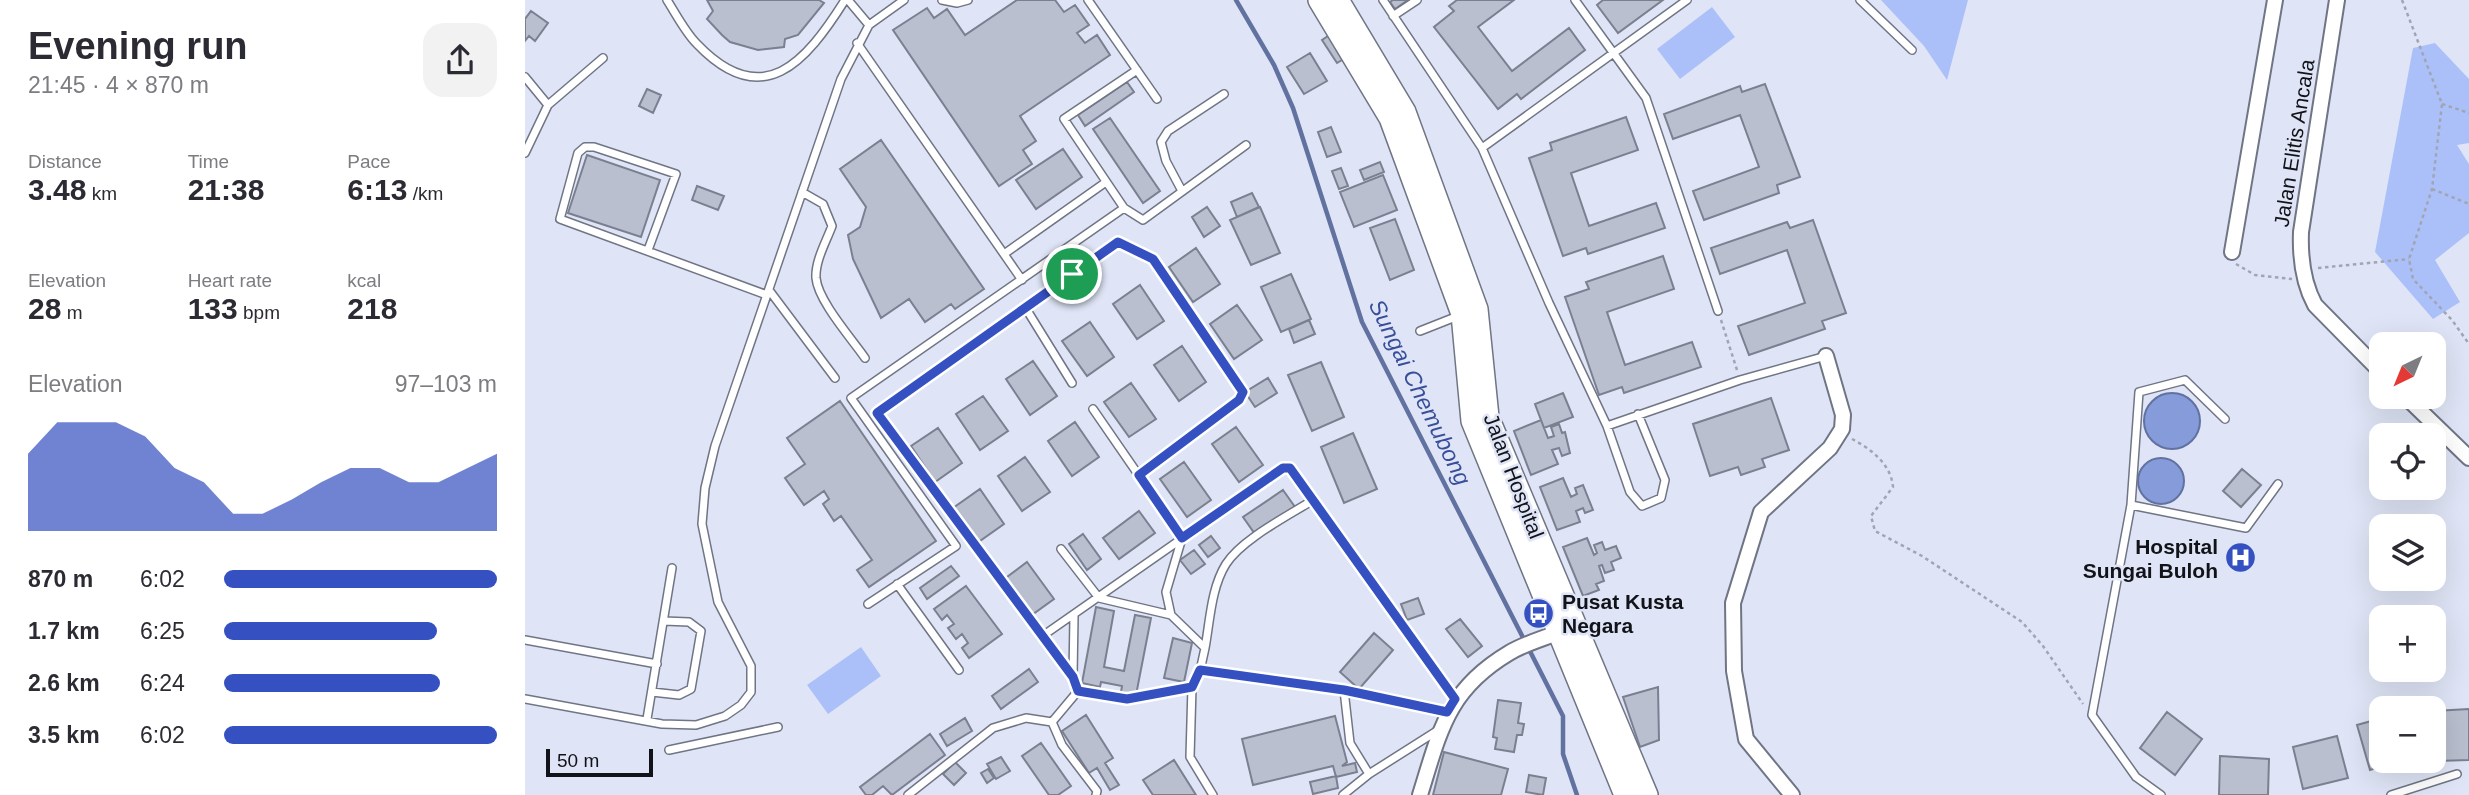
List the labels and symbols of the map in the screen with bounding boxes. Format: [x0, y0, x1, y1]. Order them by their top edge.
street label: Jalan Elitis Ancala [2269, 57, 2319, 228]
pin [1042, 244, 1102, 304]
water label: Sungai Chemubong [1364, 295, 1476, 489]
north arrow [2369, 332, 2447, 410]
street label: Jalan Hospital [1480, 410, 1548, 542]
place label: Hospital Sungai Buloh [2083, 535, 2218, 582]
hospital icon: Hospital Sungai Buloh [2224, 541, 2258, 575]
place label: Pusat Kusta Negara [1562, 590, 1684, 637]
bus stop icon: Pusat Kusta Negara [1522, 596, 1556, 630]
scale bar [546, 746, 653, 778]

